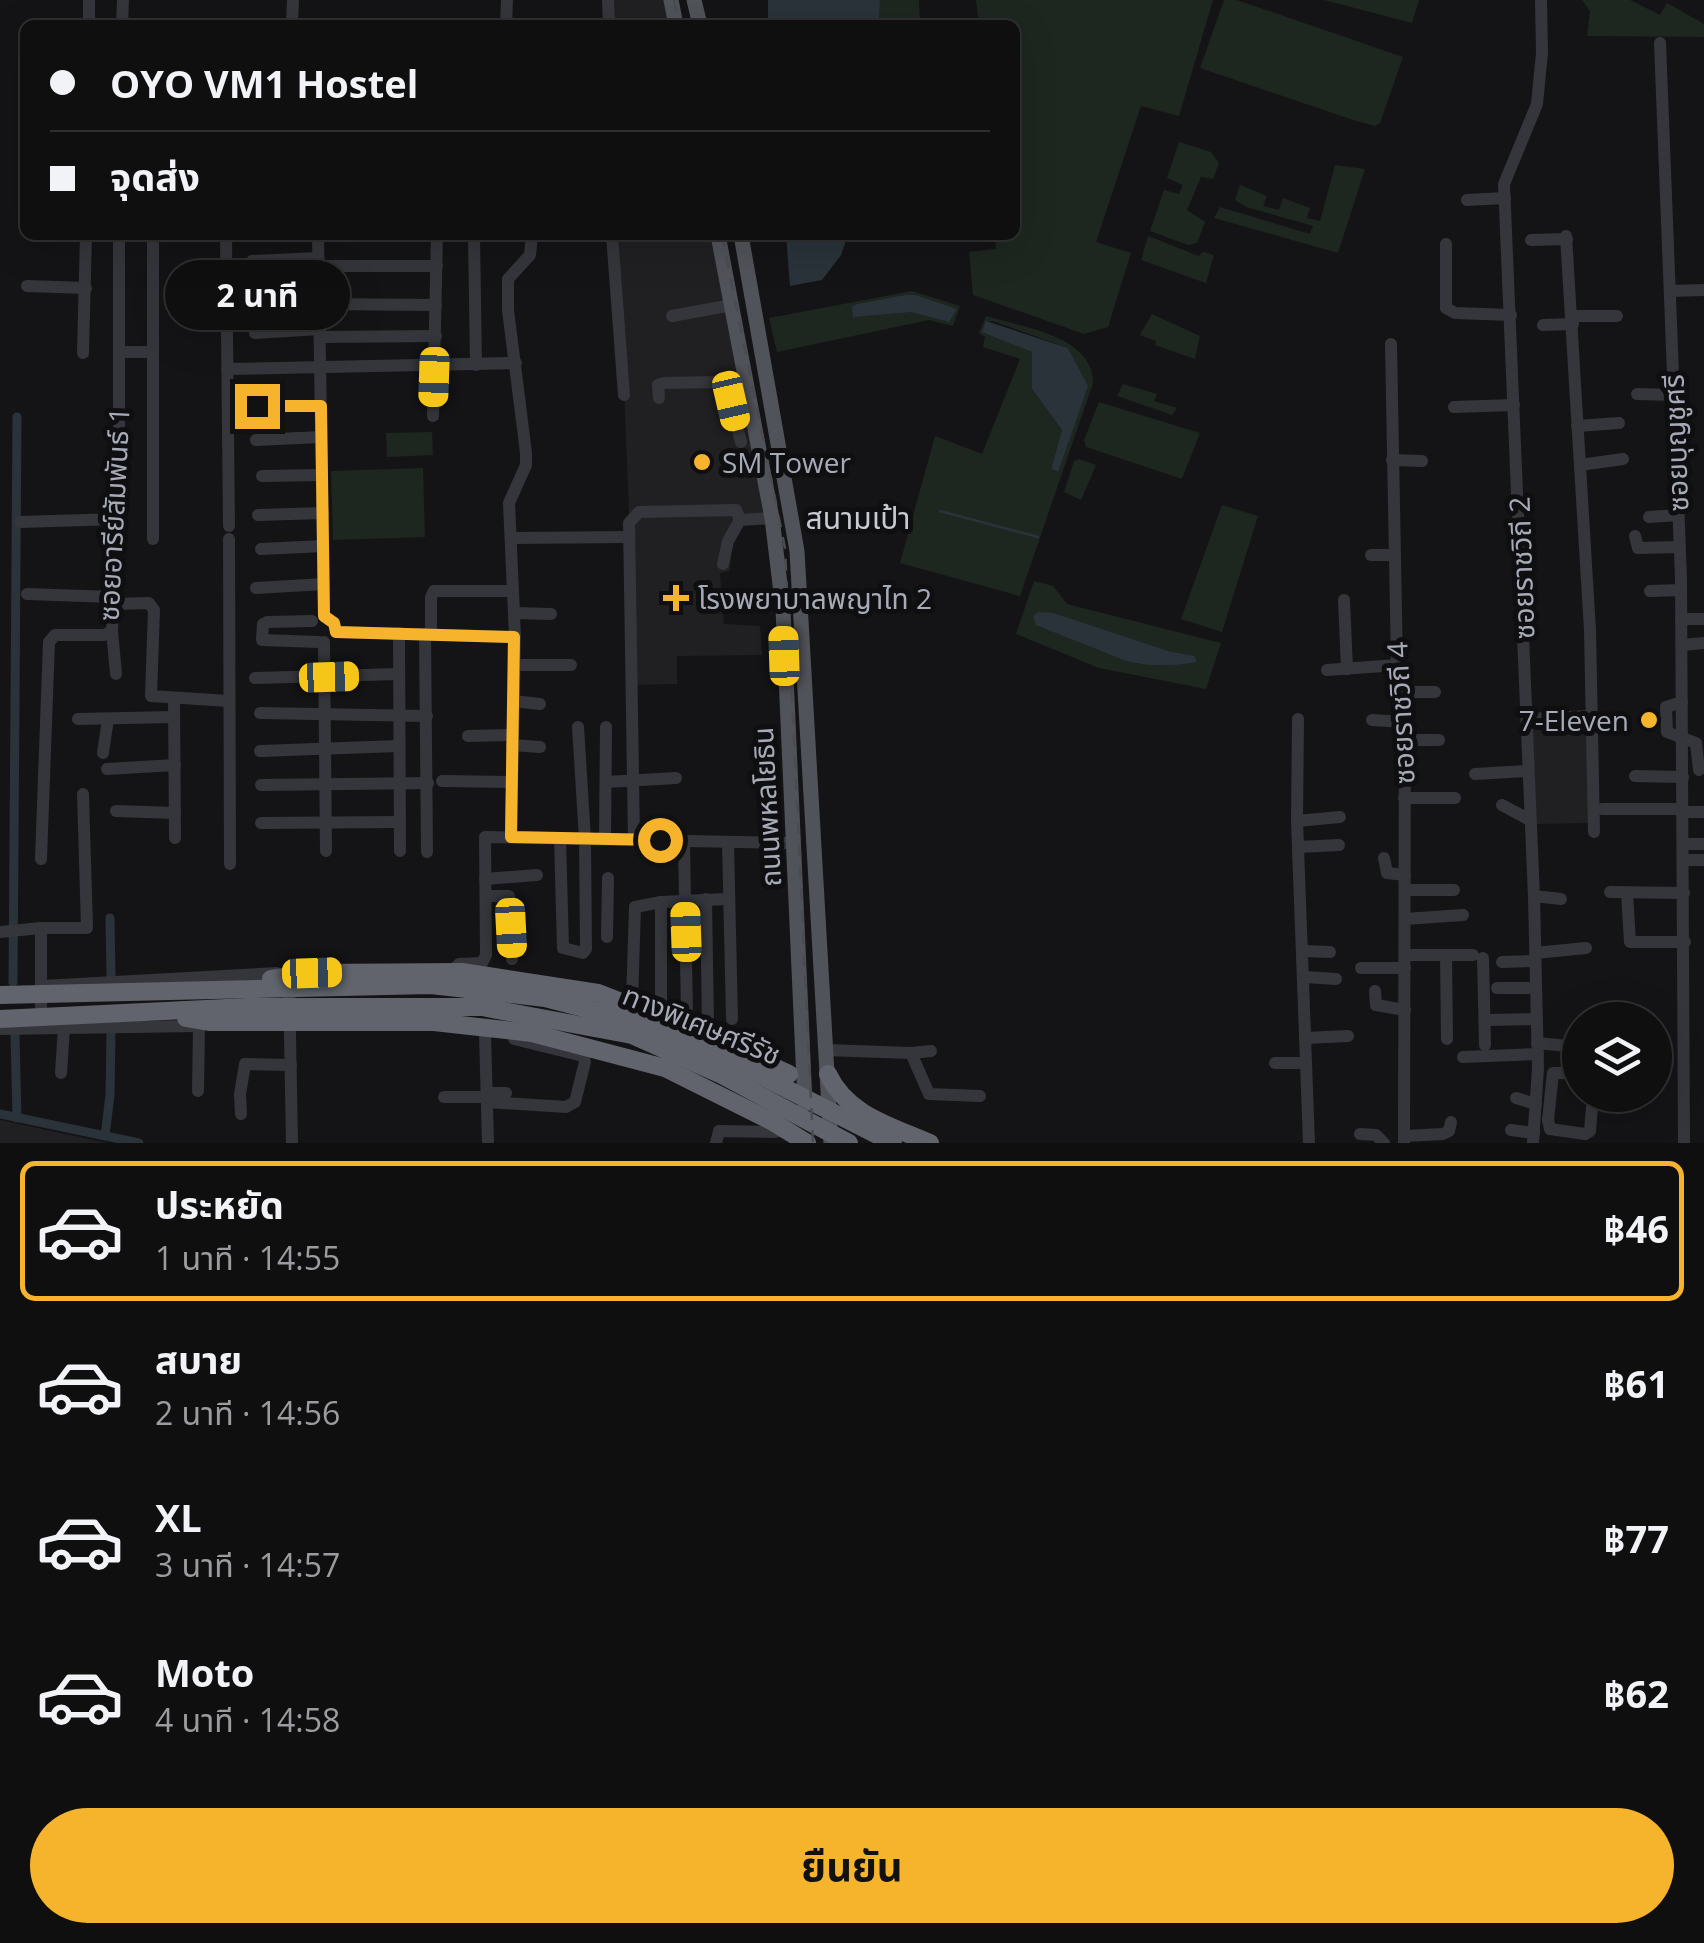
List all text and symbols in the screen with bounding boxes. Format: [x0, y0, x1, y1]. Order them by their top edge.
text: OYO VM1 Hostel [110, 57, 418, 109]
text: จุดส่ง [110, 150, 200, 202]
callout: 2 นาที [164, 261, 350, 331]
text: 2 นาที [217, 273, 298, 316]
car [418, 346, 450, 408]
car [710, 368, 752, 434]
street label: ซอยบุญชูศรี [1654, 374, 1696, 512]
route end [235, 384, 280, 429]
street label: ซอยอารีย์สัมพันธ์ 1 [88, 406, 138, 622]
place label: SM Tower [722, 443, 851, 481]
marker: SM Tower [691, 451, 713, 473]
street label: ซอยราชวิถี 2 [1500, 496, 1542, 640]
district label: สนามเป้า [806, 497, 911, 538]
place label: โรงพยาบาลพญาไท 2 [698, 579, 932, 617]
marker: โรงพยาบาลพญาไท 2 [663, 585, 689, 611]
car [768, 625, 800, 687]
street label: ซอยราชวิถี 4 [1377, 641, 1423, 785]
car [298, 661, 360, 693]
place label: 7-Eleven [1519, 701, 1629, 739]
marker: 7-Eleven [1638, 709, 1660, 731]
street label: ถนนพหลโยธิน [743, 726, 789, 888]
route start [638, 818, 683, 863]
car [494, 897, 528, 959]
car [670, 901, 702, 963]
car [281, 957, 343, 989]
street label: ทางพิเศษศรีรัช [618, 975, 786, 1073]
map controls [1562, 1002, 1672, 1112]
button: layers [1562, 1002, 1672, 1112]
text: ประหยัด [155, 1178, 284, 1230]
icon: car [35, 1186, 125, 1276]
text: ฿46 [1603, 1202, 1669, 1254]
text: 1 นาที · 14:55 [155, 1236, 340, 1279]
text: สบาย [155, 1333, 242, 1385]
icon: car [35, 1341, 125, 1431]
text: ฿61 [1603, 1357, 1669, 1409]
text: 2 นาที · 14:56 [155, 1391, 340, 1434]
text: XL [155, 1491, 202, 1543]
icon: car [35, 1496, 125, 1586]
text: ฿77 [1603, 1512, 1669, 1564]
text: 3 นาที · 14:57 [155, 1543, 340, 1586]
text: Moto [155, 1646, 254, 1698]
icon: car [35, 1651, 125, 1741]
text: ฿62 [1603, 1667, 1669, 1719]
text: 4 นาที · 14:58 [155, 1698, 340, 1741]
button: ยืนยัน [30, 1808, 1674, 1923]

